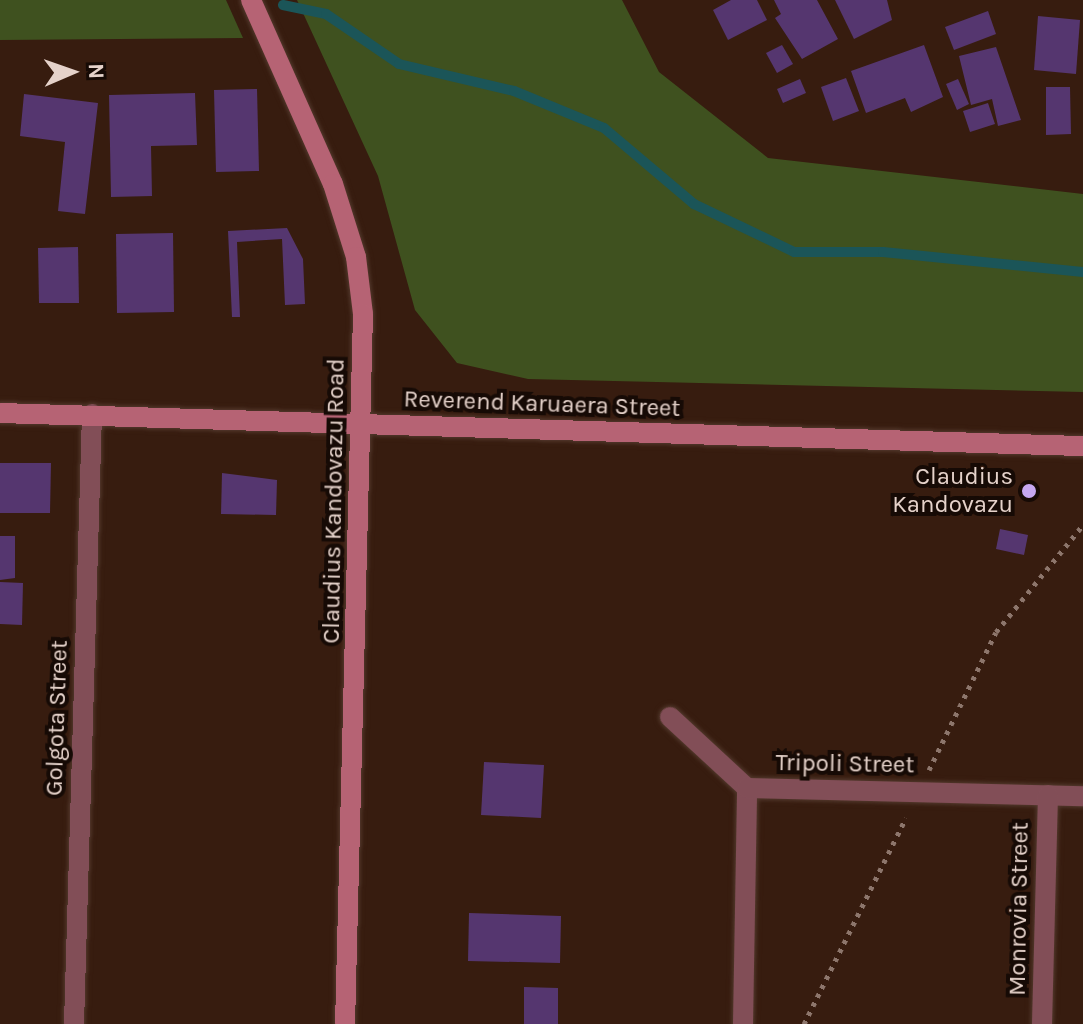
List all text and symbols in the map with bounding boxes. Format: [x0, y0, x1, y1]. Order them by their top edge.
north arrow [32, 32, 112, 112]
text: N [83, 63, 109, 80]
street label: Claudius Kandovazu Road [317, 358, 351, 644]
street label: Reverend Karuaera Street [403, 385, 681, 423]
place label: Claudius Kandovazu [892, 463, 1013, 519]
marker: Claudius Kandovazu [1020, 482, 1038, 500]
street label: Golgota Street [40, 640, 74, 796]
street label: Tripoli Street [775, 748, 915, 780]
street label: Monrovia Street [1003, 822, 1035, 996]

